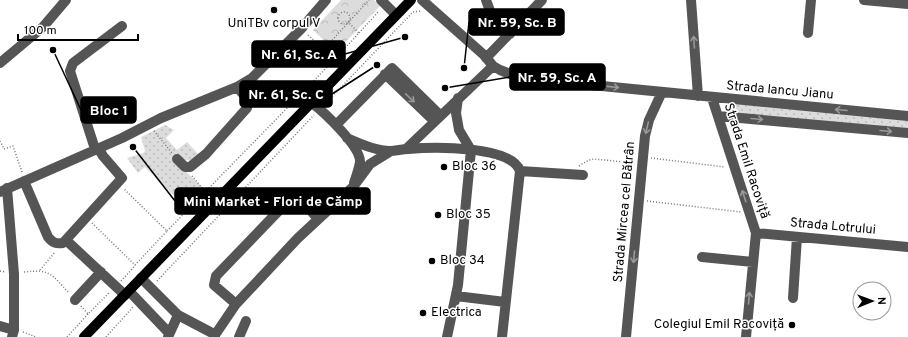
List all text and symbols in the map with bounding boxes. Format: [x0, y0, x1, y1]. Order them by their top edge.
marker: UniTBv corpul V [269, 5, 279, 15]
callout: Nr. 59, Sc. B [469, 9, 564, 35]
text: Nr. 59, Sc. B [477, 15, 557, 32]
scale bar [18, 16, 138, 42]
place label: UniTBv corpul V [228, 16, 320, 32]
text: 100 m [24, 23, 57, 39]
one-way arrow [691, 36, 698, 49]
callout: Nr. 61, Sc. A [252, 41, 345, 67]
text: Nr. 61, Sc. A [261, 47, 337, 64]
callout: Nr. 59, Sc. A [510, 64, 605, 90]
text: Nr. 59, Sc. A [517, 70, 597, 87]
street label: Strada Iancu Jianu [726, 78, 834, 104]
callout: Nr. 61, Sc. C [240, 81, 332, 107]
one-way arrow [606, 83, 619, 91]
text: Nr. 61, Sc. C [248, 87, 324, 104]
one-way arrow [405, 93, 415, 103]
callout: Bloc 1 [81, 97, 136, 123]
street label: Strada Emil Racoviță [720, 101, 772, 221]
text: Bloc 1 [90, 103, 128, 120]
one-way arrow [835, 106, 848, 114]
one-way arrow [750, 116, 763, 123]
one-way arrow [642, 121, 650, 134]
one-way arrow [879, 128, 892, 135]
street label: Strada Mircea cel Bătrân [611, 141, 639, 283]
place label: Bloc 36 [452, 159, 497, 175]
marker: Bloc 36 [439, 162, 449, 172]
callout: Mini Market - Flori de Cămp [175, 188, 370, 214]
one-way arrow [740, 190, 747, 203]
text: Mini Market - Flori de Cămp [183, 194, 363, 211]
place label: Bloc 35 [446, 207, 491, 223]
marker: Bloc 35 [433, 210, 443, 220]
street label: Strada Lotrului [789, 215, 877, 239]
one-way arrow [630, 250, 637, 263]
place label: Bloc 34 [440, 253, 485, 269]
marker: Bloc 34 [427, 256, 437, 266]
north arrow [852, 281, 892, 321]
one-way arrow [746, 292, 753, 305]
text: N [874, 297, 888, 305]
place label: Electrica [431, 305, 482, 321]
marker: Electrica [418, 308, 428, 318]
place label: Colegiul Emil Racoviță [654, 317, 784, 333]
marker: Colegiul Emil Racoviță [787, 320, 797, 330]

